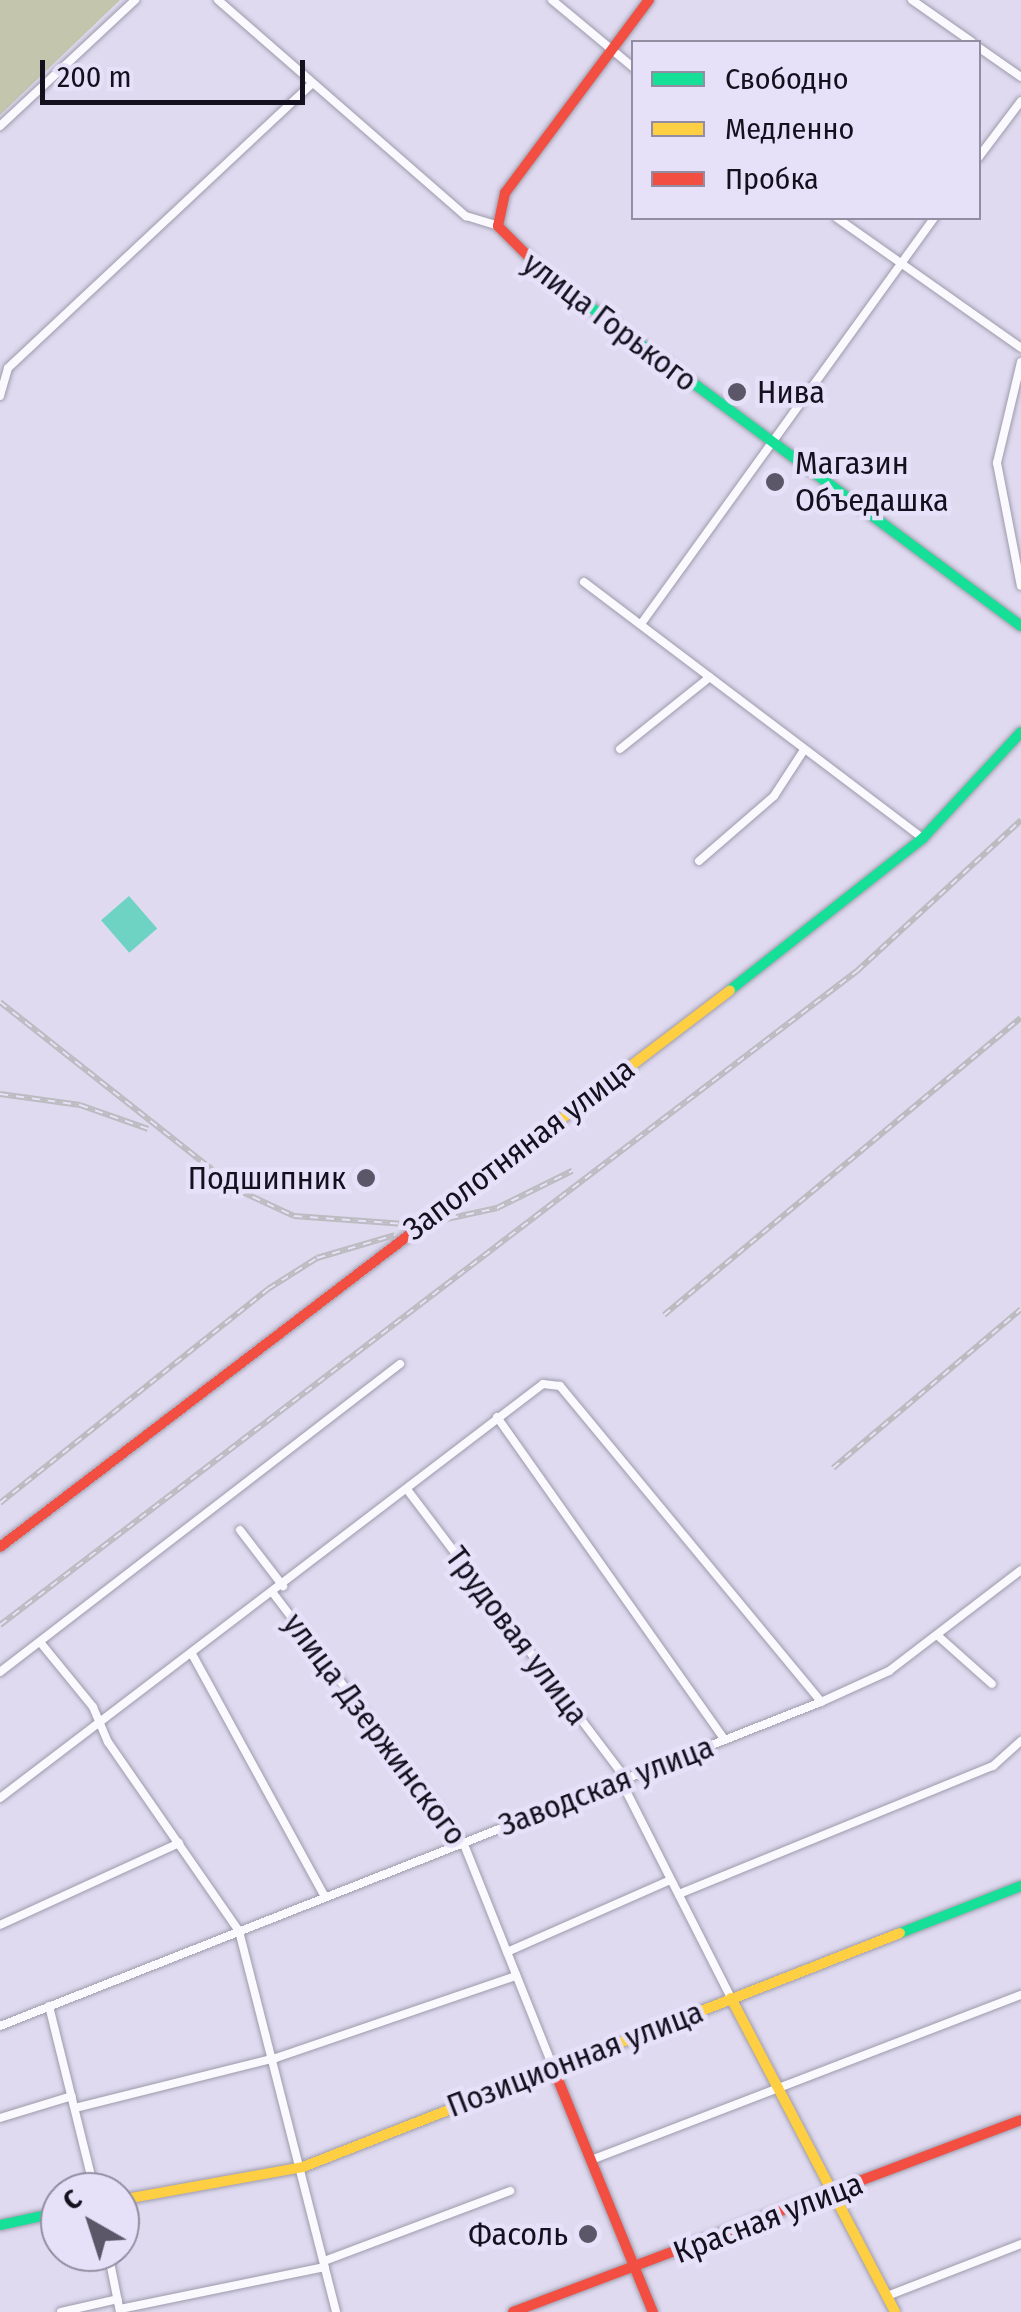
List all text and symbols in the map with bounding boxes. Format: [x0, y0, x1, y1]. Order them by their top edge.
scale bar [45, 40, 310, 102]
legend [631, 40, 981, 220]
text: 200 m [57, 59, 132, 95]
text: Свободно [725, 61, 848, 97]
text: Медленно [725, 111, 854, 147]
text: Пробка [725, 161, 819, 197]
street label: улица Горького [515, 244, 705, 400]
place label: Нива [757, 373, 825, 411]
marker: Нива [726, 381, 748, 403]
place label: Магазин Объедашка [795, 445, 949, 520]
marker: Магазин Объедашка [764, 471, 786, 493]
street label: Заполотняная улица [396, 1050, 642, 1248]
place label: Подшипник [188, 1159, 346, 1197]
marker: Подшипник [355, 1167, 377, 1189]
street label: Трудовая улица [437, 1539, 597, 1733]
street label: улица Дзержинского [275, 1605, 475, 1853]
street label: Заводская улица [493, 1727, 719, 1845]
street label: Позиционная улица [442, 1993, 708, 2125]
street label: Красная улица [668, 2164, 868, 2272]
north arrow [40, 2172, 140, 2272]
text: С [56, 2182, 88, 2217]
place label: Фасоль [468, 2215, 568, 2253]
marker: Фасоль [577, 2223, 599, 2245]

